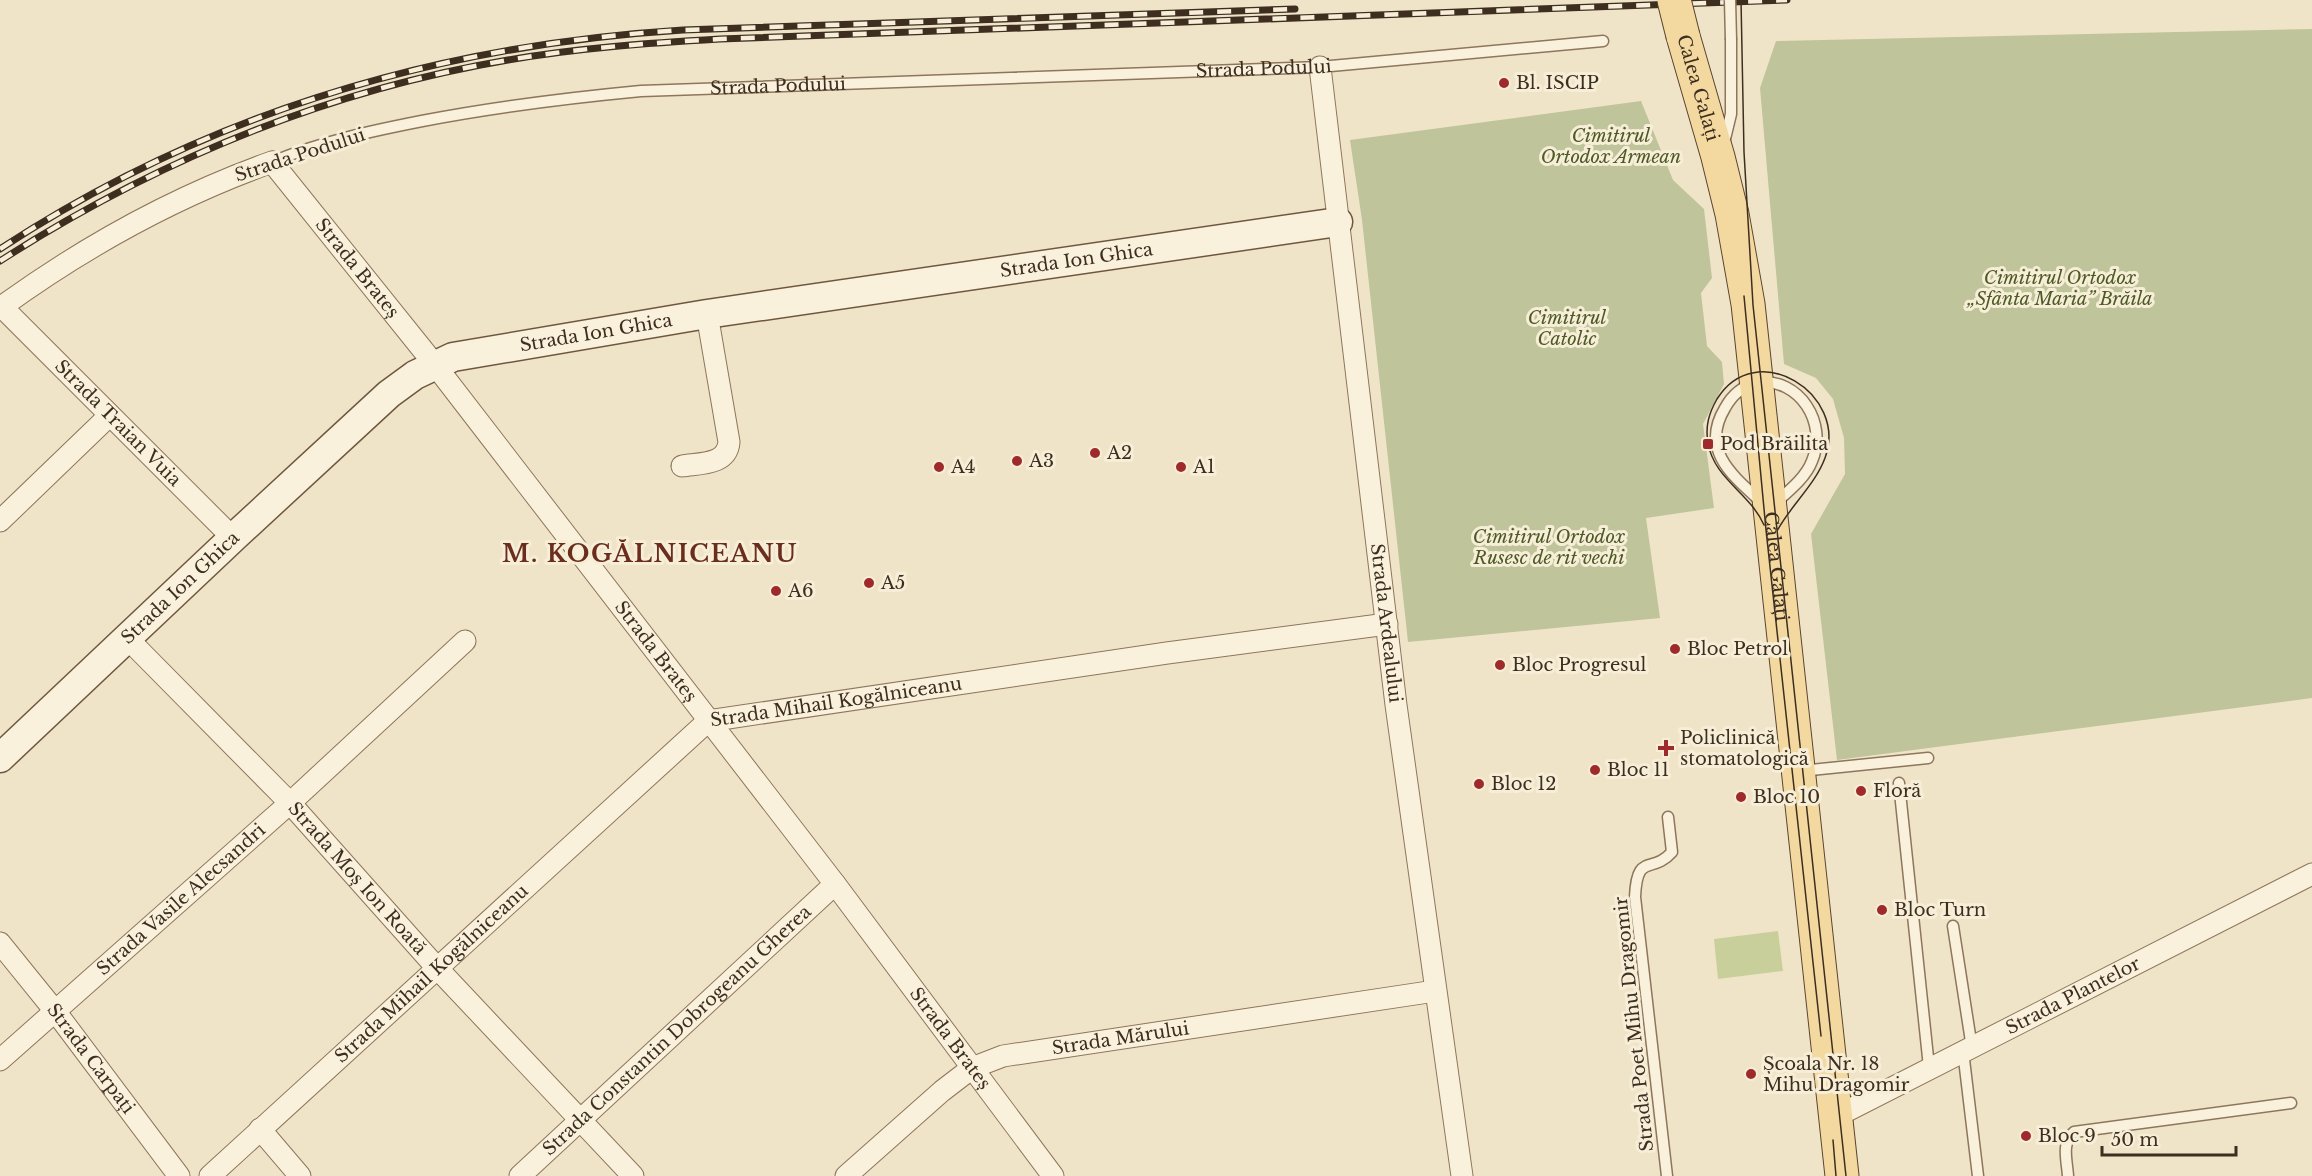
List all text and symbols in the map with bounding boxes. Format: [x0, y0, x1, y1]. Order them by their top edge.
street label: Calea Galați [1672, 32, 1724, 144]
street label: Strada Podului [1195, 55, 1333, 82]
place label: Bl. ISCIP [1516, 72, 1599, 94]
street label: Strada Podului [710, 73, 846, 100]
marker: Bl. ISCIP [1497, 76, 1511, 90]
street label: Strada Podului [232, 124, 368, 186]
park label: Cimitirul Ortodox Armean [1541, 125, 1681, 168]
street label: Strada Brateș [311, 214, 404, 323]
street label: Strada Ion Ghica [999, 238, 1154, 282]
park label: Cimitirul Ortodox „Sfânta Maria” Brăila [1965, 267, 2153, 310]
park label: Cimitirul Catolic [1528, 307, 1607, 350]
street label: Strada Ion Ghica [518, 309, 674, 357]
street label: Strada Traian Vuia [50, 355, 186, 491]
place label: Pod Brăilita [1720, 433, 1828, 455]
marker: Pod Brăilita [1701, 437, 1715, 451]
place label: A2 [1106, 442, 1132, 464]
marker: A2 [1088, 446, 1102, 460]
place label: A3 [1028, 450, 1054, 472]
marker: A3 [1010, 454, 1024, 468]
place label: A4 [950, 456, 975, 478]
place label: A1 [1192, 456, 1215, 478]
marker: A4 [932, 460, 946, 474]
marker: A1 [1174, 460, 1188, 474]
street label: Calea Galați [1759, 511, 1793, 622]
park label: Cimitirul Ortodox Rusesc de rit vechi [1473, 526, 1626, 569]
street label: Strada Ion Ghica [117, 527, 244, 649]
district label: M. KOGĂLNICEANU [502, 539, 798, 568]
street label: Strada Ardealului [1366, 542, 1407, 704]
place label: A5 [880, 572, 905, 594]
marker: A5 [862, 576, 876, 590]
place label: A6 [787, 580, 813, 602]
marker: A6 [769, 584, 783, 598]
street label: Strada Brateș [610, 597, 702, 707]
place label: Bloc Petrol [1687, 638, 1788, 660]
marker: Bloc Petrol [1668, 642, 1682, 656]
place label: Bloc Progresul [1512, 654, 1646, 676]
marker: Bloc Progresul [1493, 658, 1507, 672]
street label: Strada Mihail Kogălniceanu [709, 673, 963, 732]
place label: Policlinică stomatologică [1680, 727, 1809, 770]
marker: Policlinică stomatologică [1657, 739, 1675, 757]
place label: Bloc 11 [1607, 759, 1669, 781]
marker: Bloc 11 [1588, 763, 1602, 777]
place label: Bloc 12 [1491, 773, 1556, 795]
marker: Bloc 12 [1472, 777, 1486, 791]
place label: Floră [1873, 780, 1921, 802]
marker: Floră [1854, 784, 1868, 798]
place label: Bloc 10 [1753, 786, 1820, 808]
marker: Bloc 10 [1734, 790, 1748, 804]
street label: Strada Moș Ion Roată [283, 798, 431, 959]
street label: Strada Vasile Alecsandri [92, 819, 270, 980]
street label: Strada Mihail Kogălniceanu [330, 880, 533, 1068]
street label: Strada Poet Mihu Dragomir [1610, 895, 1658, 1153]
place label: Bloc Turn [1894, 899, 1986, 921]
street label: Strada Constantin Dobrogeanu Gherea [538, 901, 816, 1160]
marker: Bloc Turn [1875, 903, 1889, 917]
street label: Strada Plantelor [2002, 952, 2144, 1039]
street label: Strada Brateș [905, 983, 995, 1094]
street label: Strada Carpați [42, 999, 139, 1118]
street label: Strada Mărului [1050, 1017, 1190, 1060]
place label: Școala Nr. 18 Mihu Dragomir [1763, 1053, 1910, 1096]
marker: Școala Nr. 18 Mihu Dragomir [1744, 1067, 1758, 1081]
scale bar [2102, 1119, 2236, 1157]
place label: Bloc 9 [2038, 1125, 2096, 1147]
marker: Bloc 9 [2019, 1129, 2033, 1143]
text: 50 m [2111, 1129, 2159, 1151]

